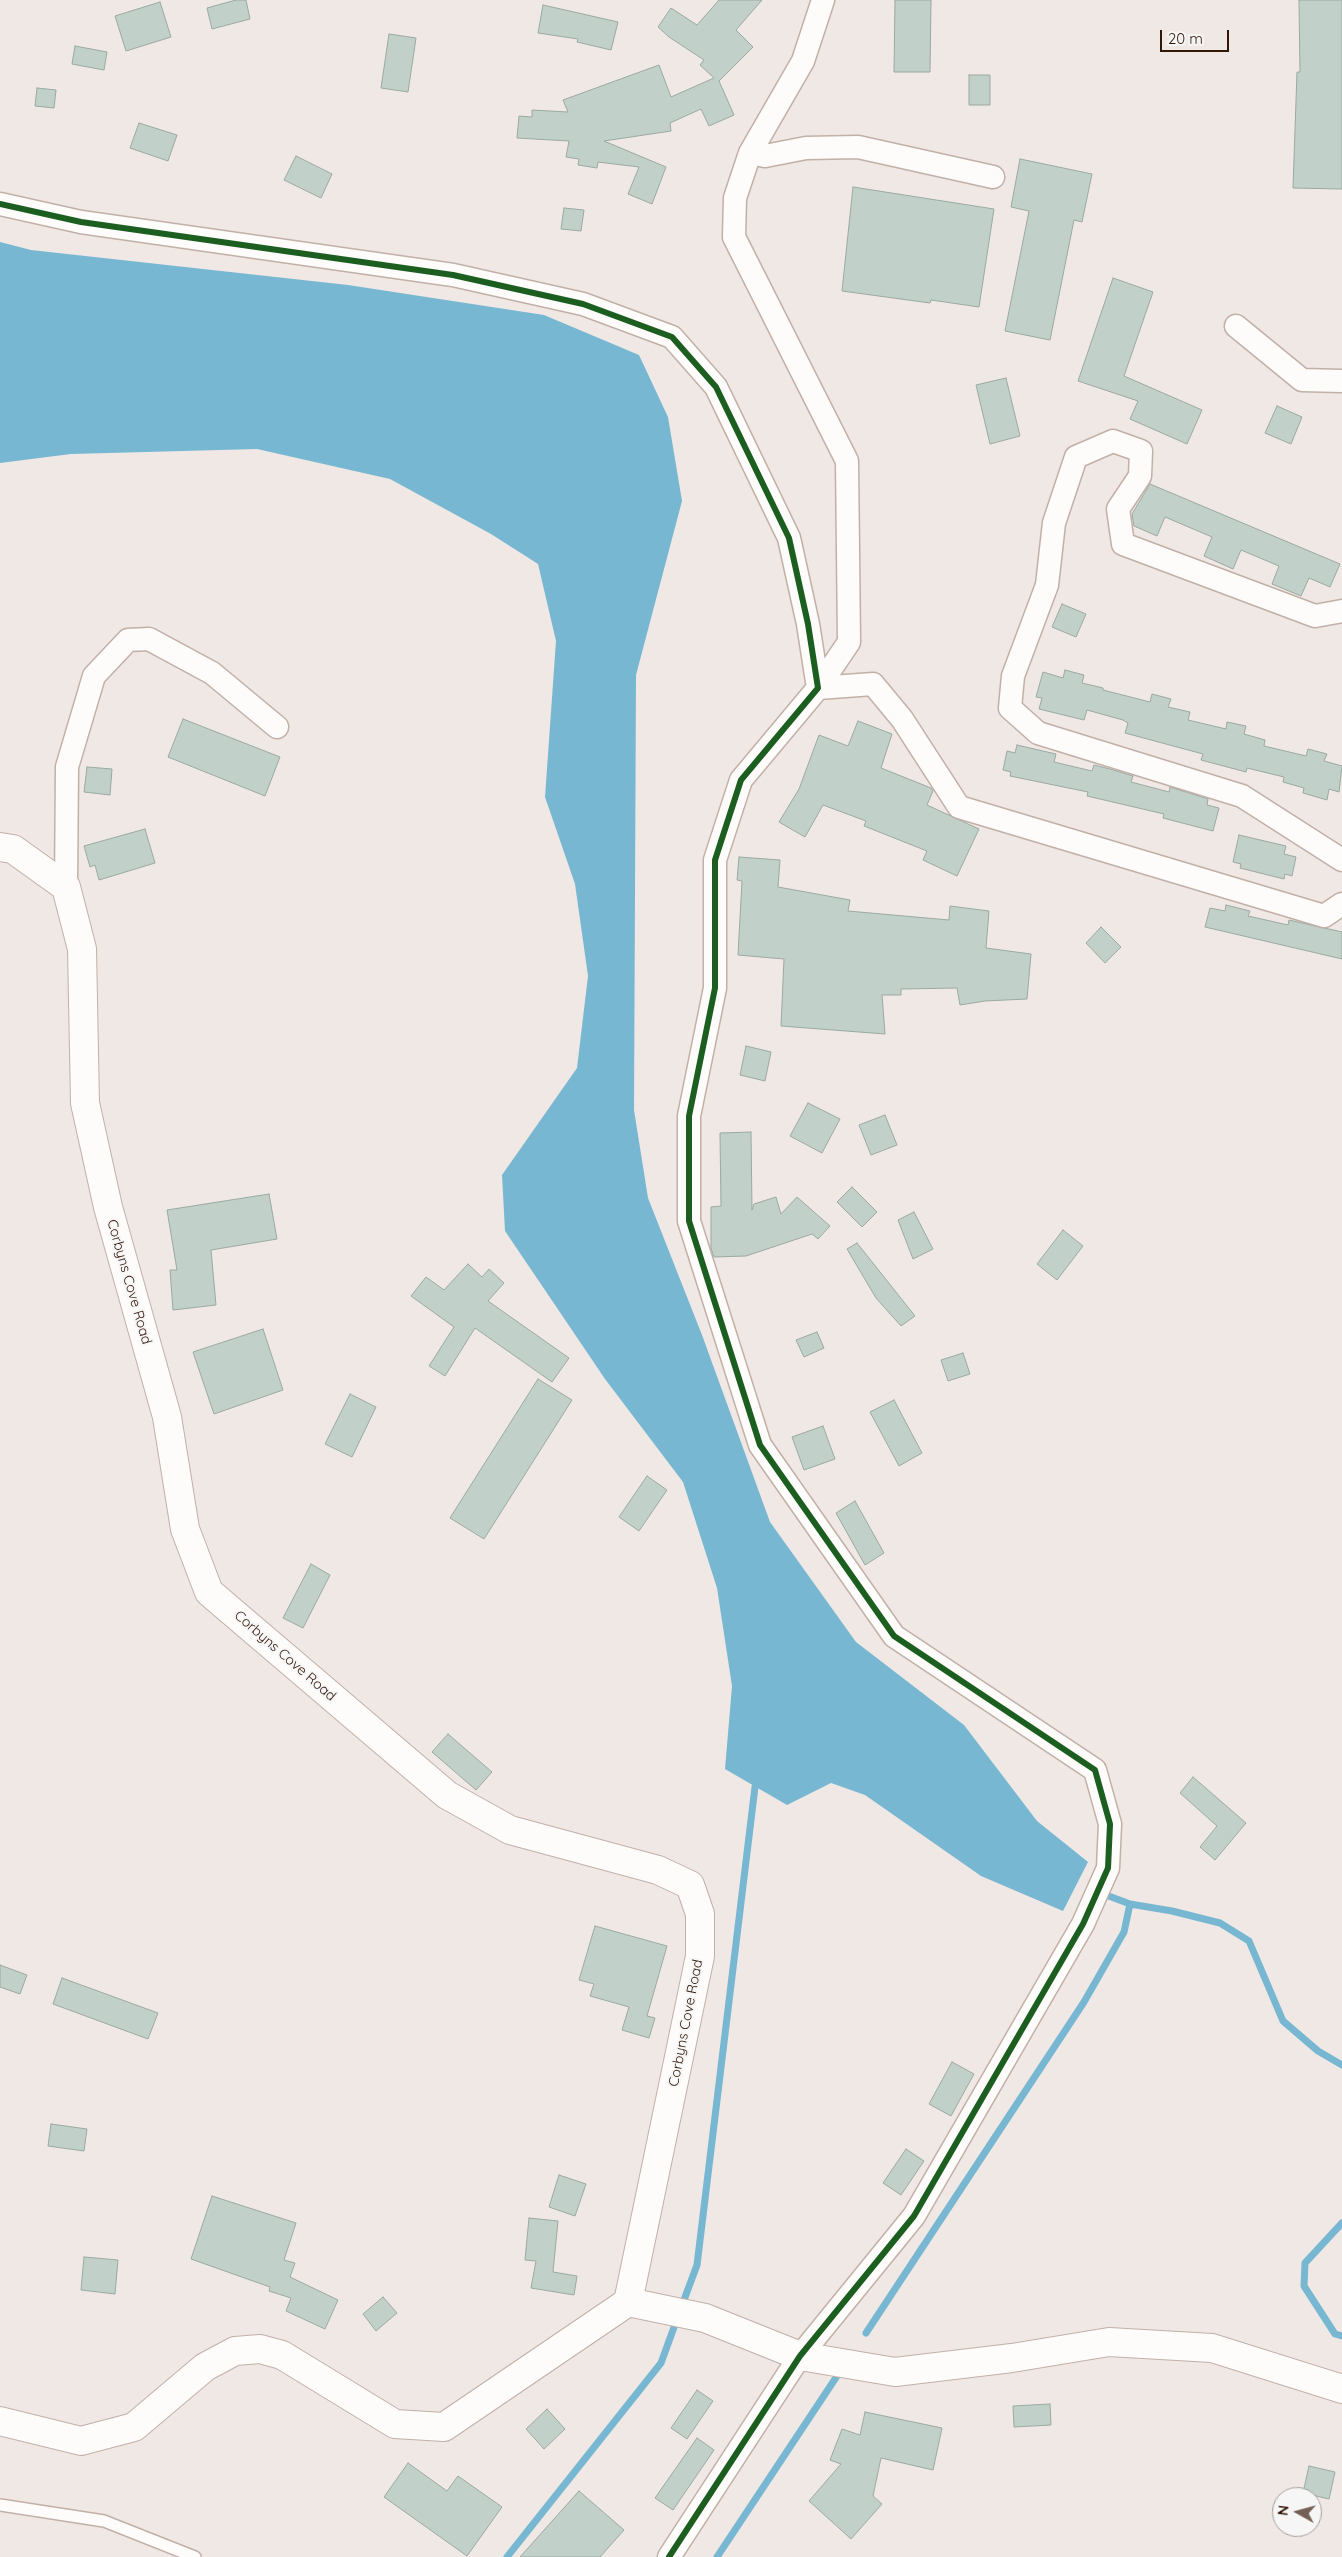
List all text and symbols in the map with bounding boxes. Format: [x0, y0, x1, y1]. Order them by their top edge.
scale bar [1162, 20, 1231, 52]
text: 20 m [1168, 29, 1203, 48]
street label: Corbyns Cove Road [103, 1218, 155, 1346]
street label: Corbyns Cove Road [231, 1607, 339, 1705]
street label: Corbyns Cove Road [665, 1958, 707, 2088]
north arrow [1272, 2487, 1322, 2537]
text: N [1274, 2504, 1293, 2517]

